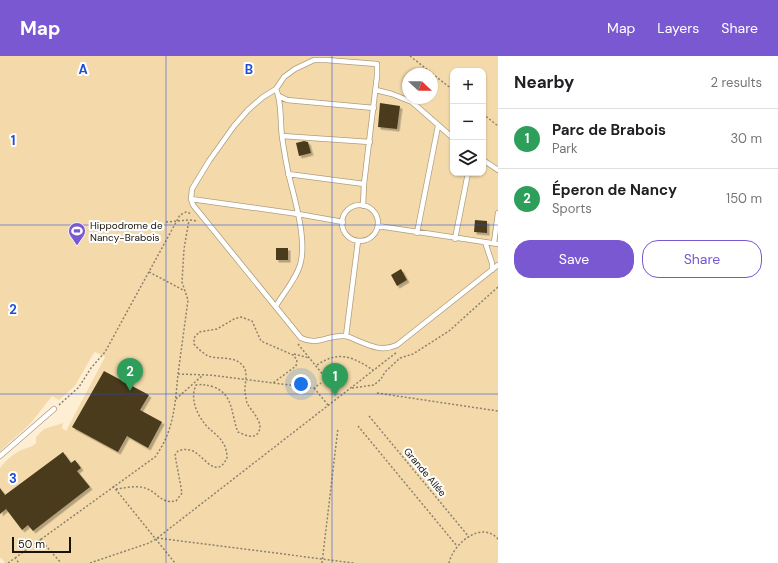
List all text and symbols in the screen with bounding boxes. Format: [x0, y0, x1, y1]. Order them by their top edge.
text: Map [20, 16, 60, 41]
text: Map [607, 19, 635, 37]
text: Layers [657, 19, 699, 37]
text: Share [721, 19, 758, 37]
text: A [78, 61, 88, 78]
text: B [245, 61, 253, 78]
north arrow [402, 68, 438, 104]
map controls [450, 68, 486, 176]
button: + [450, 68, 486, 104]
text: Nearby [514, 71, 574, 93]
text: 2 results [711, 74, 762, 91]
button: − [450, 104, 486, 140]
text: Parc de Brabois [552, 120, 666, 140]
text: 1 [525, 130, 529, 147]
text: 30 m [730, 130, 762, 147]
text: 1 [11, 132, 15, 149]
button: layers [450, 140, 486, 176]
text: Park [552, 140, 578, 157]
text: Éperon de Nancy [552, 180, 677, 200]
text: 2 [523, 190, 531, 207]
text: 150 m [726, 190, 762, 207]
text: Sports [552, 200, 592, 217]
place label: Hippodrome de Nancy-Brabois [90, 219, 163, 244]
sports icon: Hippodrome de Nancy-Brabois [67, 221, 87, 246]
button: Save [514, 240, 634, 278]
button: Share [642, 240, 762, 278]
text: 2 [9, 301, 17, 318]
pin: 2 [117, 358, 143, 391]
pin: 1 [322, 363, 348, 396]
your location [291, 374, 311, 394]
street label: Grande Allée [401, 445, 449, 499]
text: 3 [9, 470, 17, 487]
scale bar [12, 535, 71, 554]
text: 50 m [18, 537, 45, 551]

